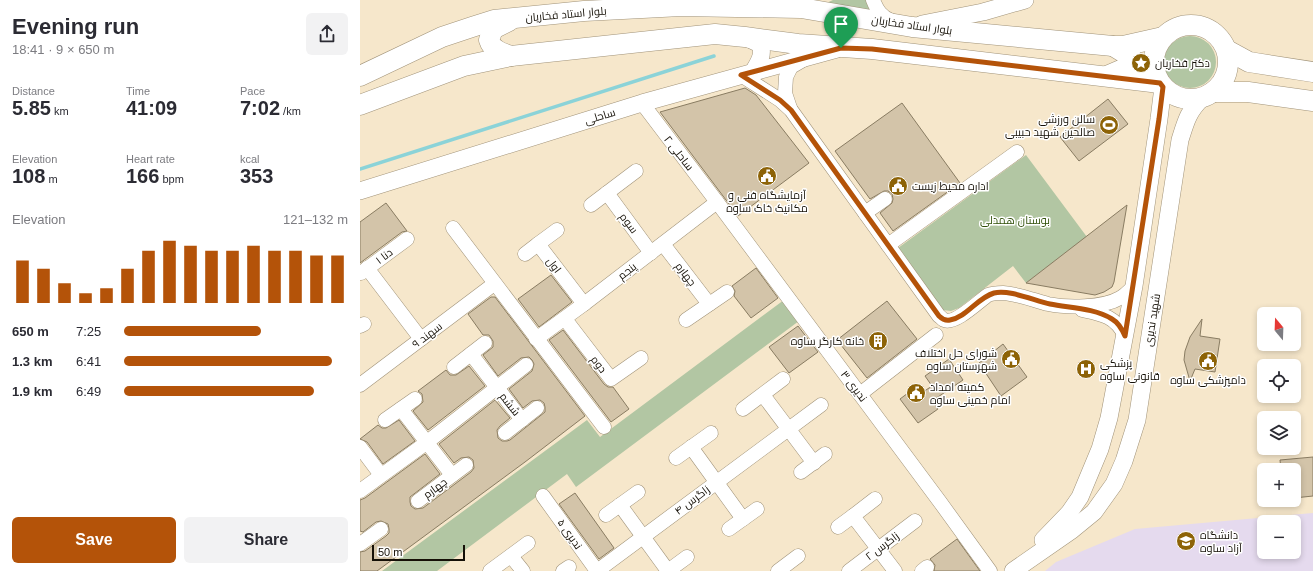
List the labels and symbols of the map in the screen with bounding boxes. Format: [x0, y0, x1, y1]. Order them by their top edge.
street label: بلوار استاد فخاریان [525, 4, 607, 25]
pin [824, 7.0, 858, 48]
street label: بلوار استاد فخاریان [871, 13, 953, 38]
place icon: دکتر فخاریان [1130, 52, 1152, 74]
place label: دکتر فخاریان [1155, 57, 1210, 70]
street label: ساحلی [583, 106, 617, 127]
place label: سالن ورزشی صالحین شهید حبیبی [1005, 113, 1095, 139]
sports icon: سالن ورزشی صالحین شهید حبیبی [1098, 114, 1120, 136]
street label: ساحلی ۲ [661, 133, 696, 173]
public building icon: آزمایشگاه فنی و مکانیک خاک ساوه [756, 165, 778, 187]
public building icon: اداره محیط زیست [887, 175, 909, 197]
place label: اداره محیط زیست [912, 180, 989, 193]
place label: آزمایشگاه فنی و مکانیک خاک ساوه [726, 189, 808, 215]
street label: سوم [616, 210, 641, 237]
park label: بوستان همدلی [980, 214, 1050, 227]
street label: دنا ۱ [373, 246, 395, 266]
street label: اول [544, 255, 564, 276]
street label: پنجم [615, 260, 640, 283]
street label: چهارم [672, 260, 699, 289]
street label: شهید ندیری [1142, 293, 1163, 347]
north arrow [1257, 307, 1301, 351]
street label: سهند ۹ [410, 320, 445, 351]
building icon: خانه کارگر ساوه [867, 330, 889, 352]
place label: خانه کارگر ساوه [791, 335, 864, 348]
place label: شورای حل اختلاف شهرستان ساوه [915, 347, 997, 373]
public building icon: شورای حل اختلاف شهرستان ساوه [1000, 348, 1022, 370]
public building icon: دامپزشکی ساوه [1197, 350, 1219, 372]
street label: دوم [587, 353, 609, 376]
place label: پزشکی قانونی ساوه [1100, 357, 1160, 383]
hospital icon: پزشکی قانونی ساوه [1075, 358, 1097, 380]
street label: ندیری ۳ [838, 368, 869, 404]
place label: دامپزشکی ساوه [1170, 374, 1246, 387]
place label: کمیته امداد امام خمینی ساوه [930, 381, 1011, 408]
public building icon: کمیته امداد امام خمینی ساوه [905, 382, 927, 404]
street label: ششم [496, 390, 523, 419]
street label: چهارم [421, 475, 450, 502]
street label: زاگرس ۴ [672, 483, 712, 518]
street label: ندیری ۵ [555, 517, 585, 552]
street label: زاگرس ۲ [863, 529, 902, 563]
place label: دانشگاه آزاد ساوه [1200, 529, 1242, 555]
school or university icon: دانشگاه آزاد ساوه [1175, 530, 1197, 552]
scale bar [372, 543, 465, 562]

